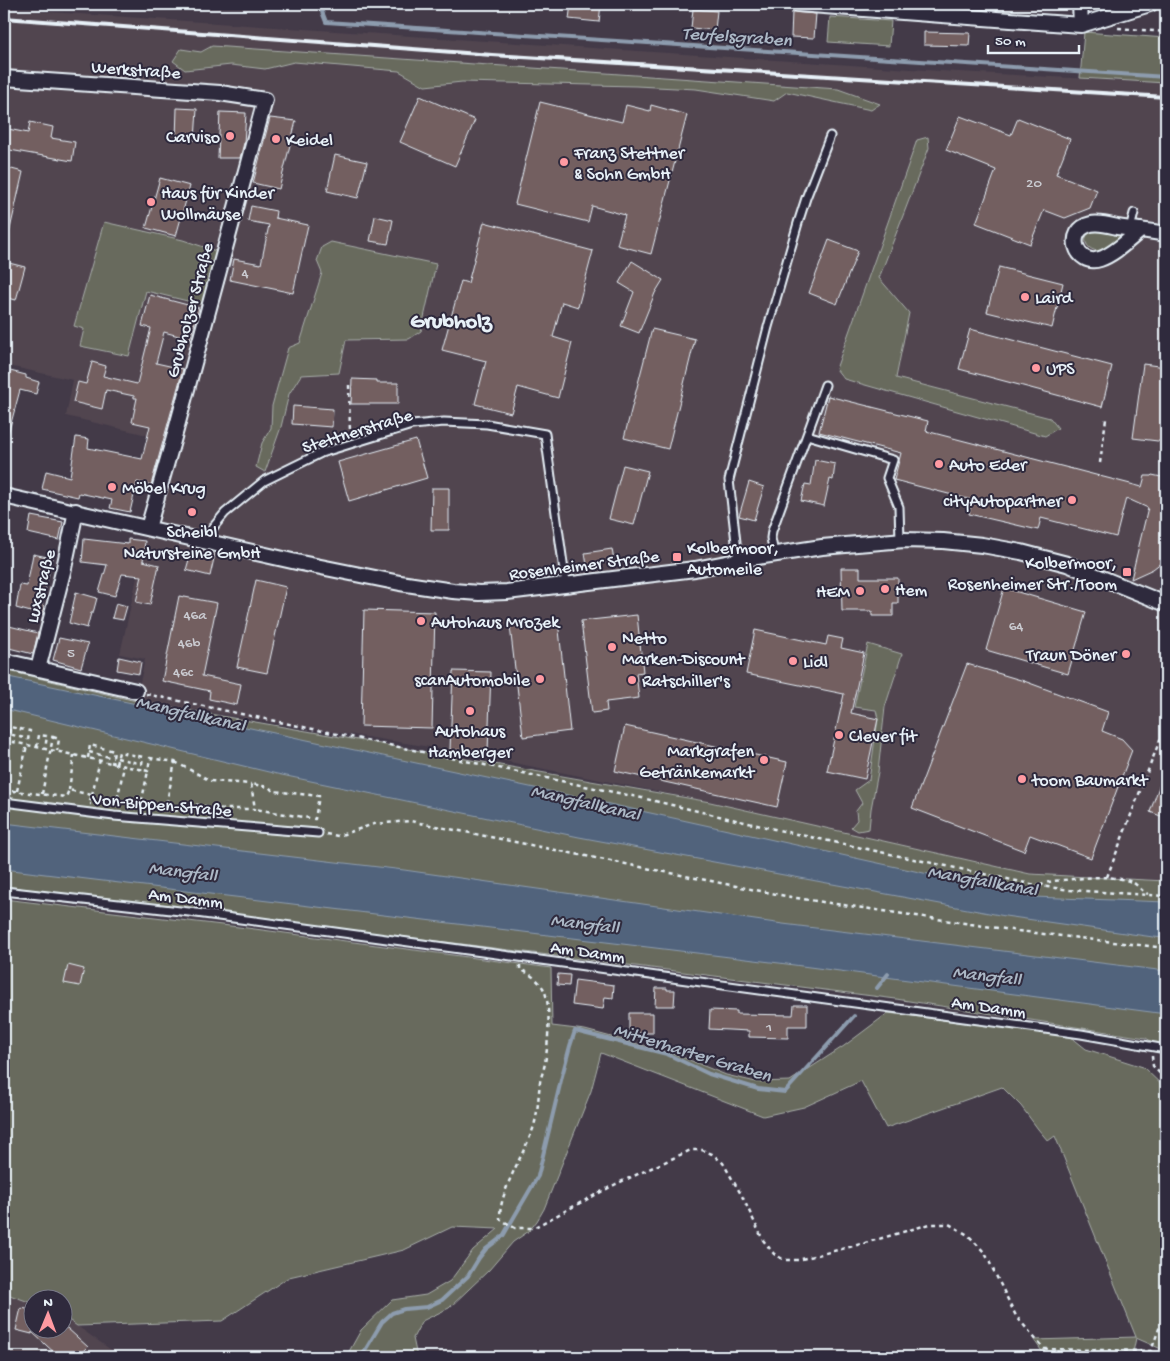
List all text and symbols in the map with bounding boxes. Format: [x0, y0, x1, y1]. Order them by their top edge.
scale bar [988, 22, 1079, 54]
water label: Teufelsgraben [681, 23, 793, 54]
text: 50 m [995, 33, 1026, 51]
street label: Werkstraße [90, 58, 182, 85]
place label: Carviso [166, 128, 220, 149]
marker: Carviso [224, 130, 236, 142]
place label: Keidel [286, 131, 333, 152]
marker: Keidel [270, 133, 282, 145]
place label: Franz Stettner & Sohn GmbH [573, 144, 686, 186]
marker: Franz Stettner & Sohn GmbH [558, 156, 570, 168]
house number: 20 [1026, 175, 1042, 193]
place label: Haus für Kinder Wollmäuse [161, 184, 275, 226]
marker: Haus für Kinder Wollmäuse [145, 196, 157, 208]
street label: Grubholzer Straße [163, 240, 220, 380]
house number: 4 [241, 265, 249, 283]
place label: Laird [1035, 289, 1074, 310]
marker: Laird [1019, 291, 1031, 303]
district label: Grubholz [410, 310, 493, 336]
place label: UPS [1046, 360, 1075, 381]
marker: UPS [1030, 362, 1042, 374]
street label: Stettnerstraße [300, 405, 416, 459]
place label: Auto Eder [949, 456, 1028, 477]
marker: Auto Eder [933, 458, 945, 470]
place label: Möbel Krug [122, 479, 206, 500]
marker: Möbel Krug [106, 481, 118, 493]
place label: cityAutopartner [943, 492, 1064, 513]
marker: cityAutopartner [1066, 494, 1078, 506]
marker: Scheibl Natursteine GmbH [186, 506, 198, 518]
place label: Scheibl Natursteine GmbH [123, 523, 261, 565]
place label: Kolbermoor, Automeile [687, 539, 779, 581]
street label: Luxstraße [23, 547, 62, 626]
street label: Rosenheimer Straße [508, 547, 661, 586]
marker: Kolbermoor, Automeile [671, 551, 683, 563]
place label: Kolbermoor, Rosenheimer Str./Toom [948, 554, 1117, 596]
marker: Kolbermoor, Rosenheimer Str./Toom [1121, 566, 1133, 578]
place label: Hem [895, 581, 928, 602]
place label: HEM [816, 583, 851, 604]
marker: Hem [879, 583, 891, 595]
marker: HEM [854, 585, 866, 597]
house number: 46a [183, 607, 207, 625]
place label: Autohaus Mrozek [431, 613, 561, 634]
marker: Autohaus Mrozek [415, 615, 427, 627]
house number: 64 [1009, 618, 1023, 636]
place label: Netto Marken-Discount [622, 629, 746, 671]
house number: 46b [178, 635, 200, 653]
marker: Netto Marken-Discount [606, 641, 618, 653]
house number: 5 [67, 645, 75, 663]
place label: Traun Döner [1025, 646, 1118, 667]
marker: Traun Döner [1120, 648, 1132, 660]
place label: Lidl [803, 653, 828, 674]
marker: Lidl [787, 655, 799, 667]
house number: 46c [173, 664, 194, 682]
place label: scanAutomobile [414, 671, 531, 692]
place label: Ratschiller's [642, 672, 731, 693]
marker: scanAutomobile [534, 673, 546, 685]
marker: Ratschiller's [626, 674, 638, 686]
water label: Mangfallkanal [134, 692, 249, 740]
marker: Autohaus Hamberger [464, 705, 476, 717]
place label: Autohaus Hamberger [428, 722, 514, 764]
place label: Clever fit [849, 727, 918, 748]
marker: Clever fit [833, 729, 845, 741]
place label: Markgrafen Getränkemarkt [639, 742, 756, 784]
marker: Markgrafen Getränkemarkt [758, 754, 770, 766]
place label: toom Baumarkt [1031, 771, 1149, 792]
marker: toom Baumarkt [1016, 773, 1028, 785]
water label: Mangfallkanal [529, 781, 644, 829]
street label: Von-Bippen-Straße [90, 790, 233, 823]
water label: Mangfall [147, 858, 220, 889]
water label: Mangfallkanal [926, 861, 1041, 904]
street label: Am Damm [147, 884, 224, 914]
water label: Mangfall [549, 910, 622, 941]
street label: Am Damm [549, 938, 626, 969]
water label: Mangfall [951, 962, 1024, 993]
street label: Am Damm [950, 993, 1027, 1024]
water label: Mitterharter Graben [610, 1019, 775, 1090]
house number: 1 [765, 1019, 772, 1037]
north arrow [22, 1288, 72, 1338]
text: N [43, 1295, 53, 1312]

